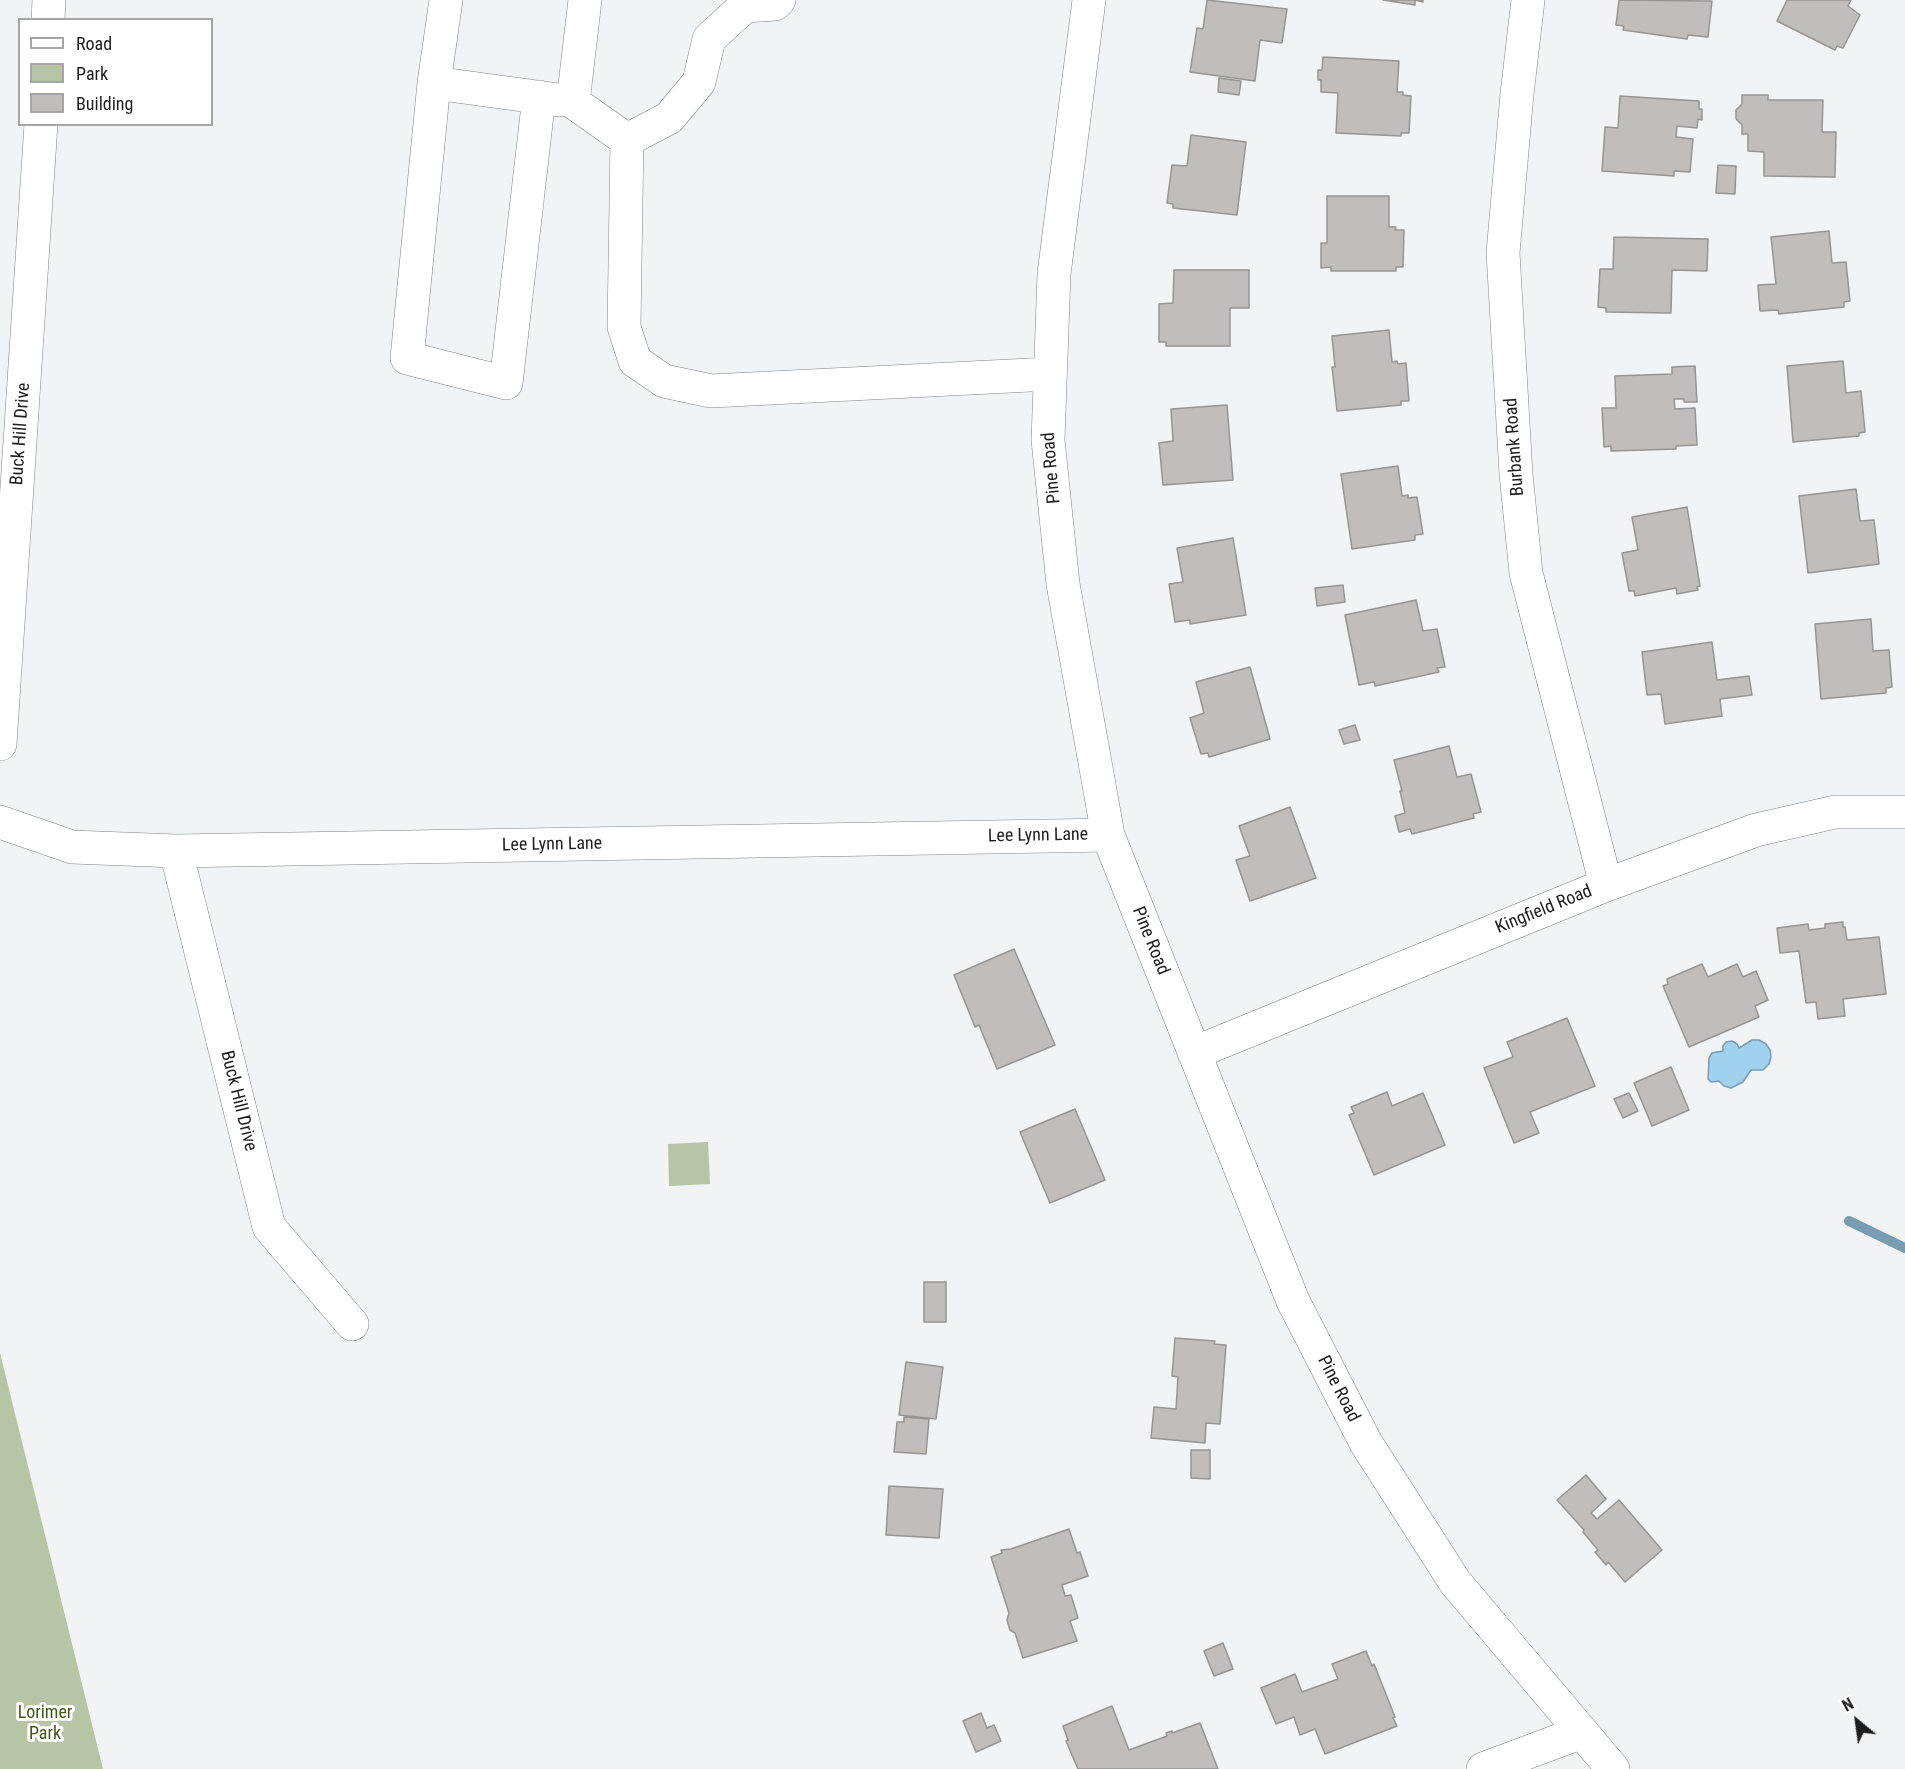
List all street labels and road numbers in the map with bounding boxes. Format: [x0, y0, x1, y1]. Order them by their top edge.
street label: Buck Hill Drive [7, 382, 35, 486]
street label: Burbank Road [1501, 397, 1529, 497]
street label: Pine Road [1038, 431, 1066, 505]
street label: Lee Lynn Lane [988, 824, 1088, 848]
street label: Lee Lynn Lane [502, 833, 602, 857]
street label: Kingfield Road [1493, 881, 1595, 939]
street label: Pine Road [1127, 904, 1173, 978]
street label: Buck Hill Drive [215, 1049, 261, 1153]
street label: Pine Road [1312, 1352, 1364, 1426]

